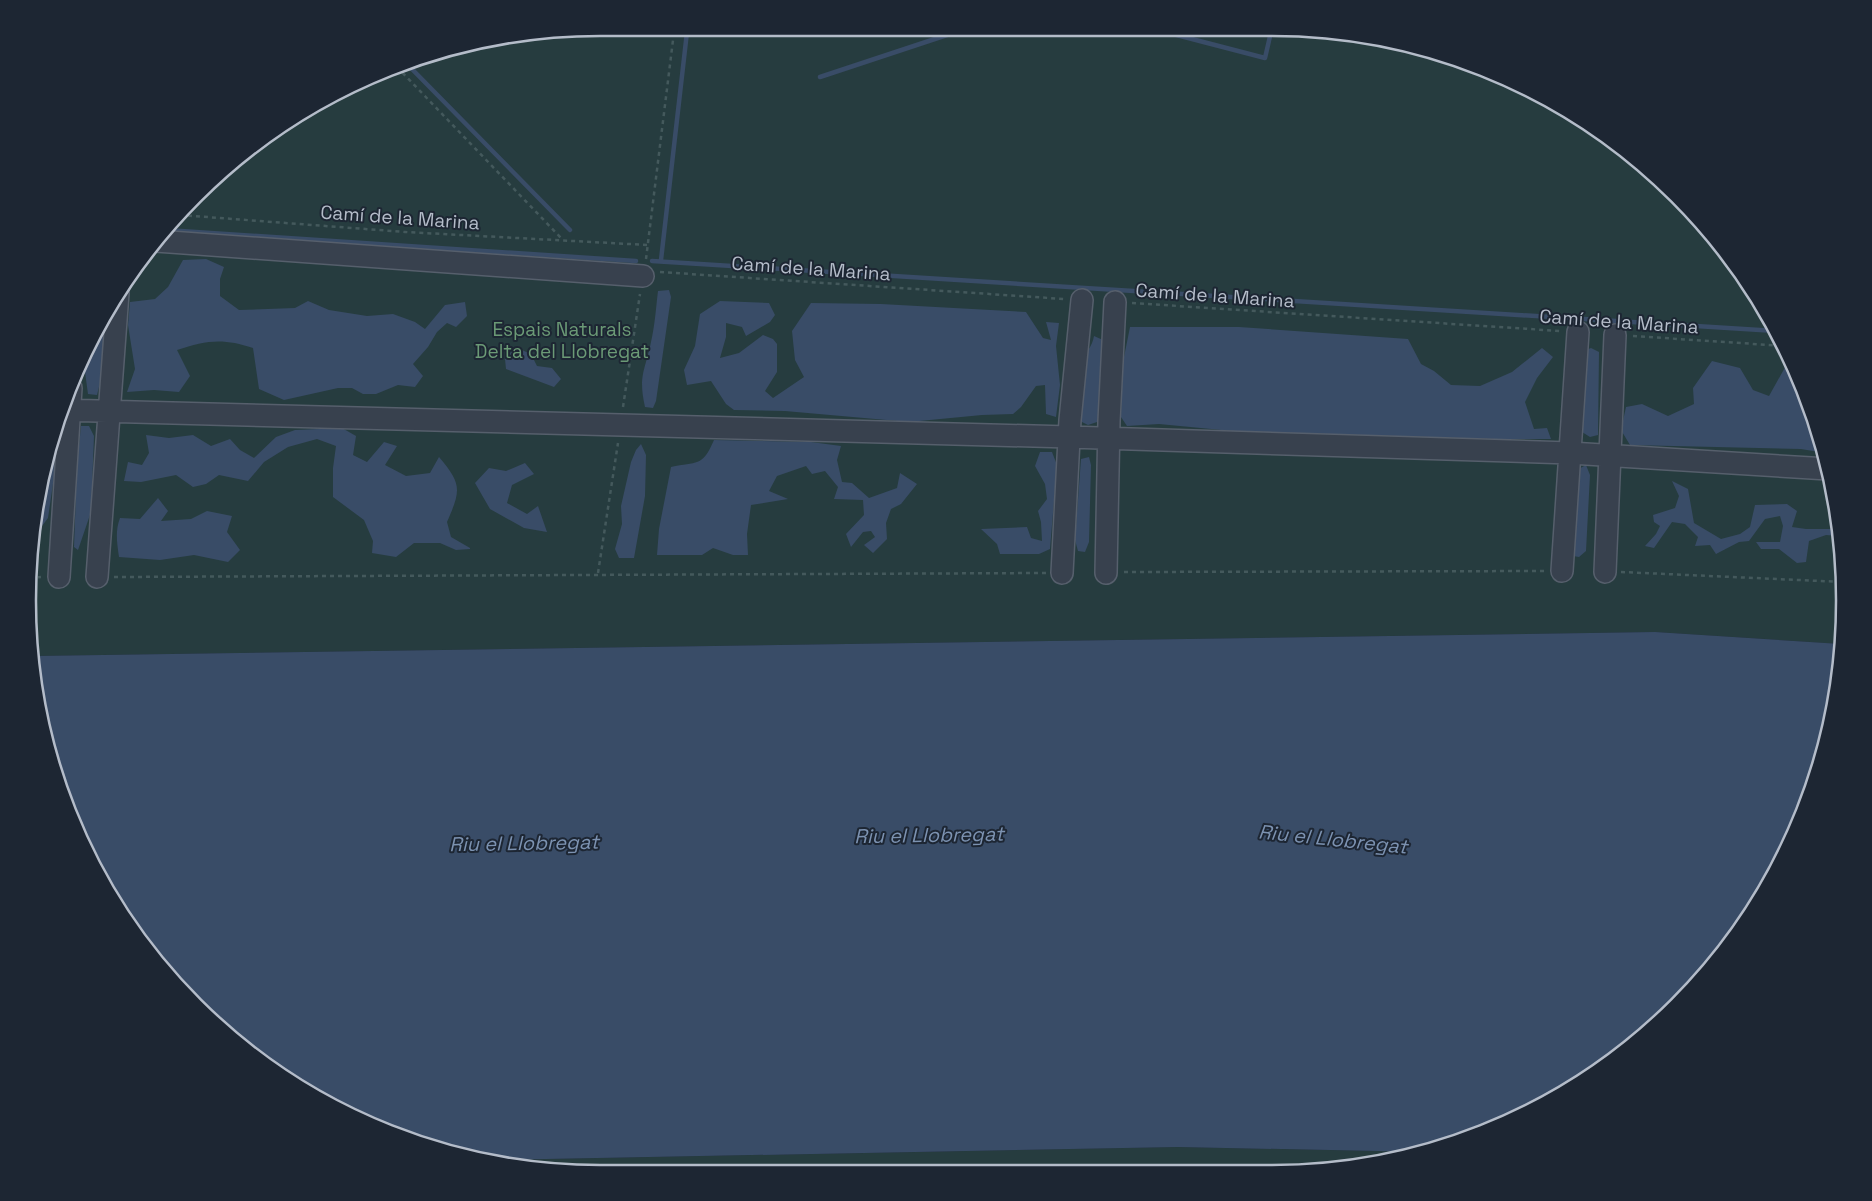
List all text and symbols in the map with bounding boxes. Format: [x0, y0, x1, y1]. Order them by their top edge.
street label: Camí de la Marina [319, 199, 481, 236]
street label: Camí de la Marina [730, 250, 892, 287]
street label: Camí de la Marina [1134, 277, 1296, 314]
street label: Camí de la Marina [1538, 303, 1700, 340]
park label: Espais Naturals Delta del Llobregat [475, 317, 649, 364]
water label: Riu el Llobregat [1257, 818, 1411, 860]
water label: Riu el Llobregat [854, 821, 1006, 849]
water label: Riu el Llobregat [449, 829, 601, 857]

